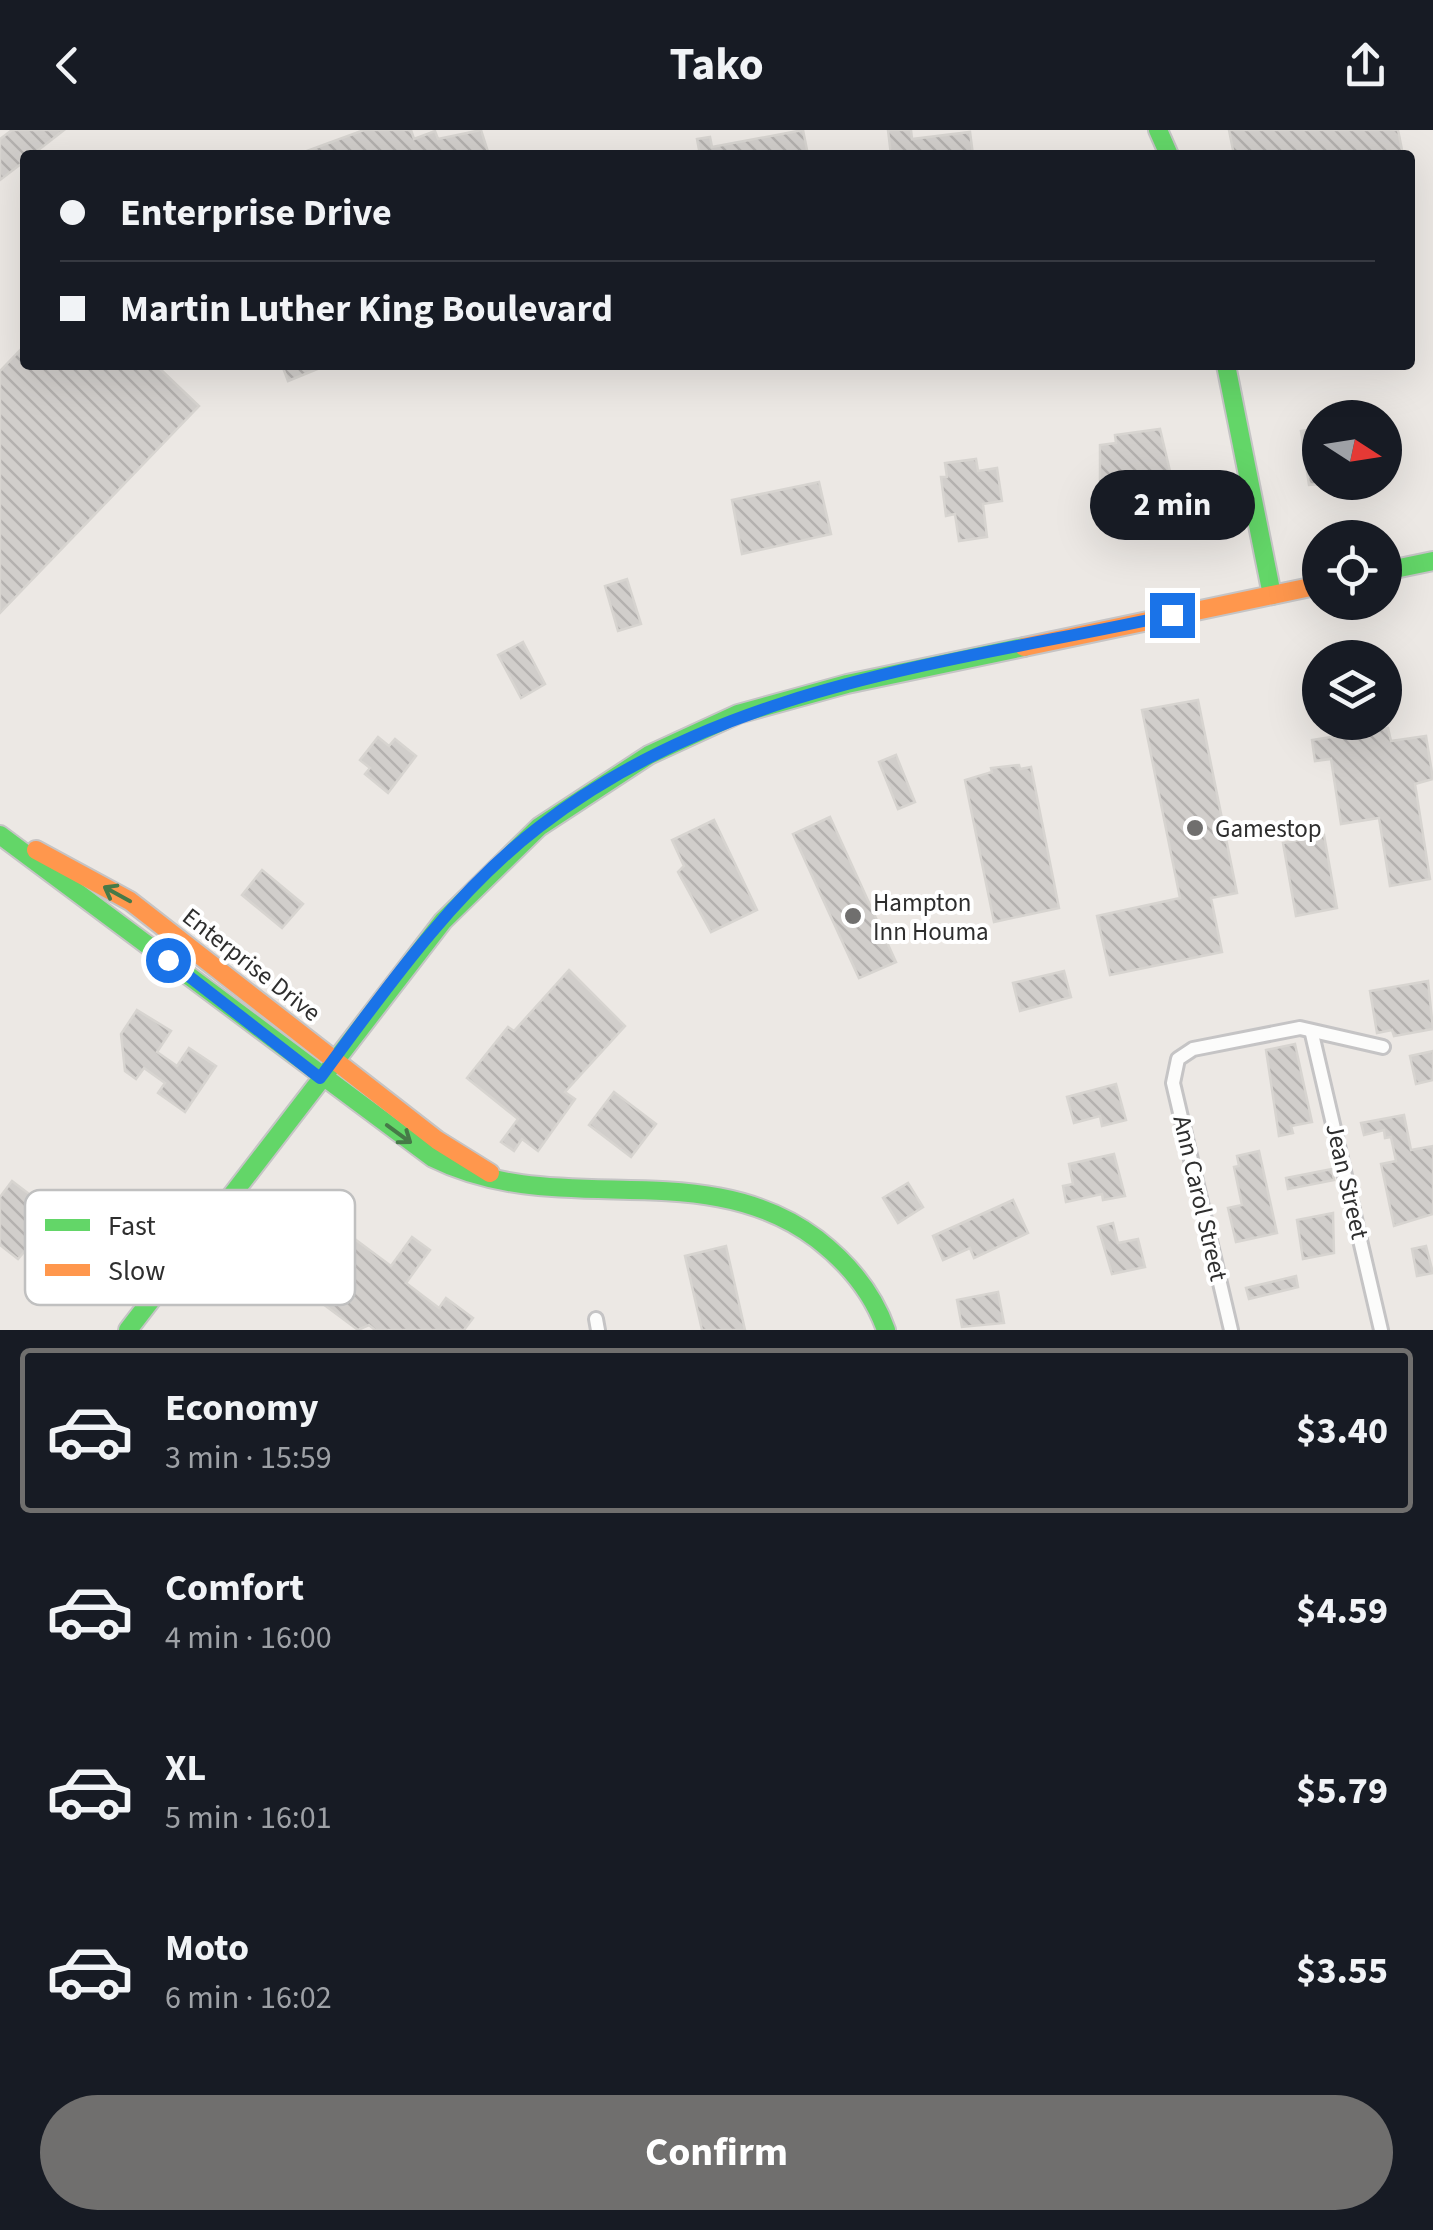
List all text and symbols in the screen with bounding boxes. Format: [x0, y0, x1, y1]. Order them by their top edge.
text: Tako [669, 33, 764, 97]
icon: back [40, 38, 95, 93]
icon: share [1338, 38, 1393, 93]
text: Enterprise Drive [120, 186, 392, 240]
text: Martin Luther King Boulevard [120, 282, 613, 336]
north arrow [1302, 400, 1402, 500]
map controls [1302, 400, 1402, 740]
callout: 2 min [1090, 470, 1254, 540]
text: 2 min [1134, 482, 1211, 528]
button: locate [1302, 520, 1402, 620]
route end [1150, 593, 1195, 638]
button: layers [1302, 640, 1402, 740]
place label: Gamestop [1215, 811, 1322, 847]
marker: Gamestop [1184, 817, 1206, 839]
one-way arrow [104, 884, 132, 904]
place label: Hampton Inn Houma [873, 885, 989, 950]
street label: Enterprise Drive [175, 899, 328, 1030]
marker: Hampton Inn Houma [842, 905, 864, 927]
route start [146, 938, 191, 983]
street label: Ann Carol Street [1164, 1112, 1237, 1285]
street label: Jean Street [1316, 1120, 1378, 1243]
one-way arrow [385, 1124, 413, 1145]
legend [25, 1190, 355, 1305]
text: Fast [108, 1206, 156, 1246]
text: Slow [108, 1251, 165, 1291]
text: Economy [165, 1381, 318, 1435]
icon: car [45, 1386, 135, 1476]
text: $3.40 [1296, 1404, 1388, 1458]
text: 3 min · 15:59 [165, 1435, 332, 1481]
text: Comfort [165, 1561, 304, 1615]
icon: car [45, 1566, 135, 1656]
text: $4.59 [1296, 1584, 1388, 1638]
text: 4 min · 16:00 [165, 1615, 332, 1661]
text: XL [165, 1741, 206, 1795]
icon: car [45, 1746, 135, 1836]
text: $5.79 [1296, 1764, 1388, 1818]
text: 5 min · 16:01 [165, 1795, 332, 1841]
text: Moto [165, 1921, 249, 1975]
icon: car [45, 1926, 135, 2016]
text: $3.55 [1296, 1944, 1388, 1998]
text: 6 min · 16:02 [165, 1975, 332, 2021]
button: Confirm [40, 2095, 1393, 2210]

